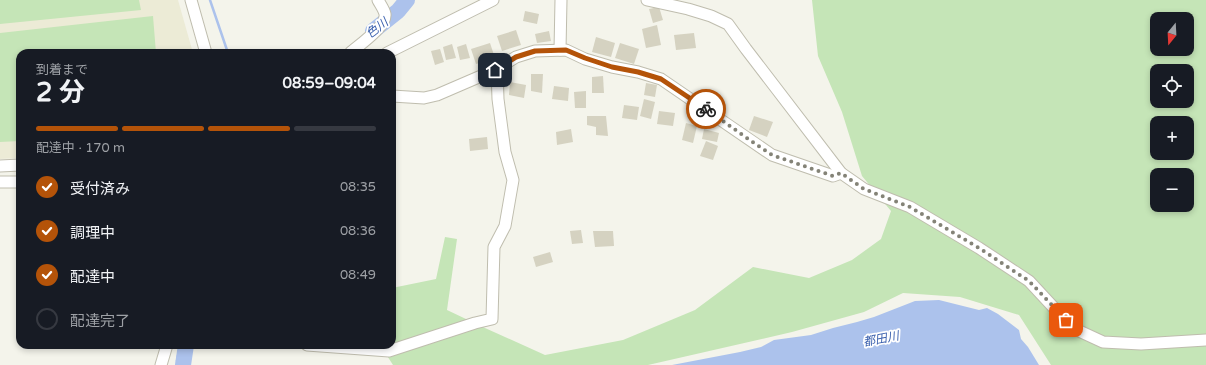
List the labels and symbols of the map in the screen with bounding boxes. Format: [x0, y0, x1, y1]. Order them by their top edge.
north arrow [1150, 12, 1194, 56]
water label: 色川 [363, 14, 392, 41]
pin [478, 53, 512, 87]
courier [686, 89, 726, 129]
pin [1049, 303, 1083, 337]
water label: 都田川 [862, 328, 902, 349]

